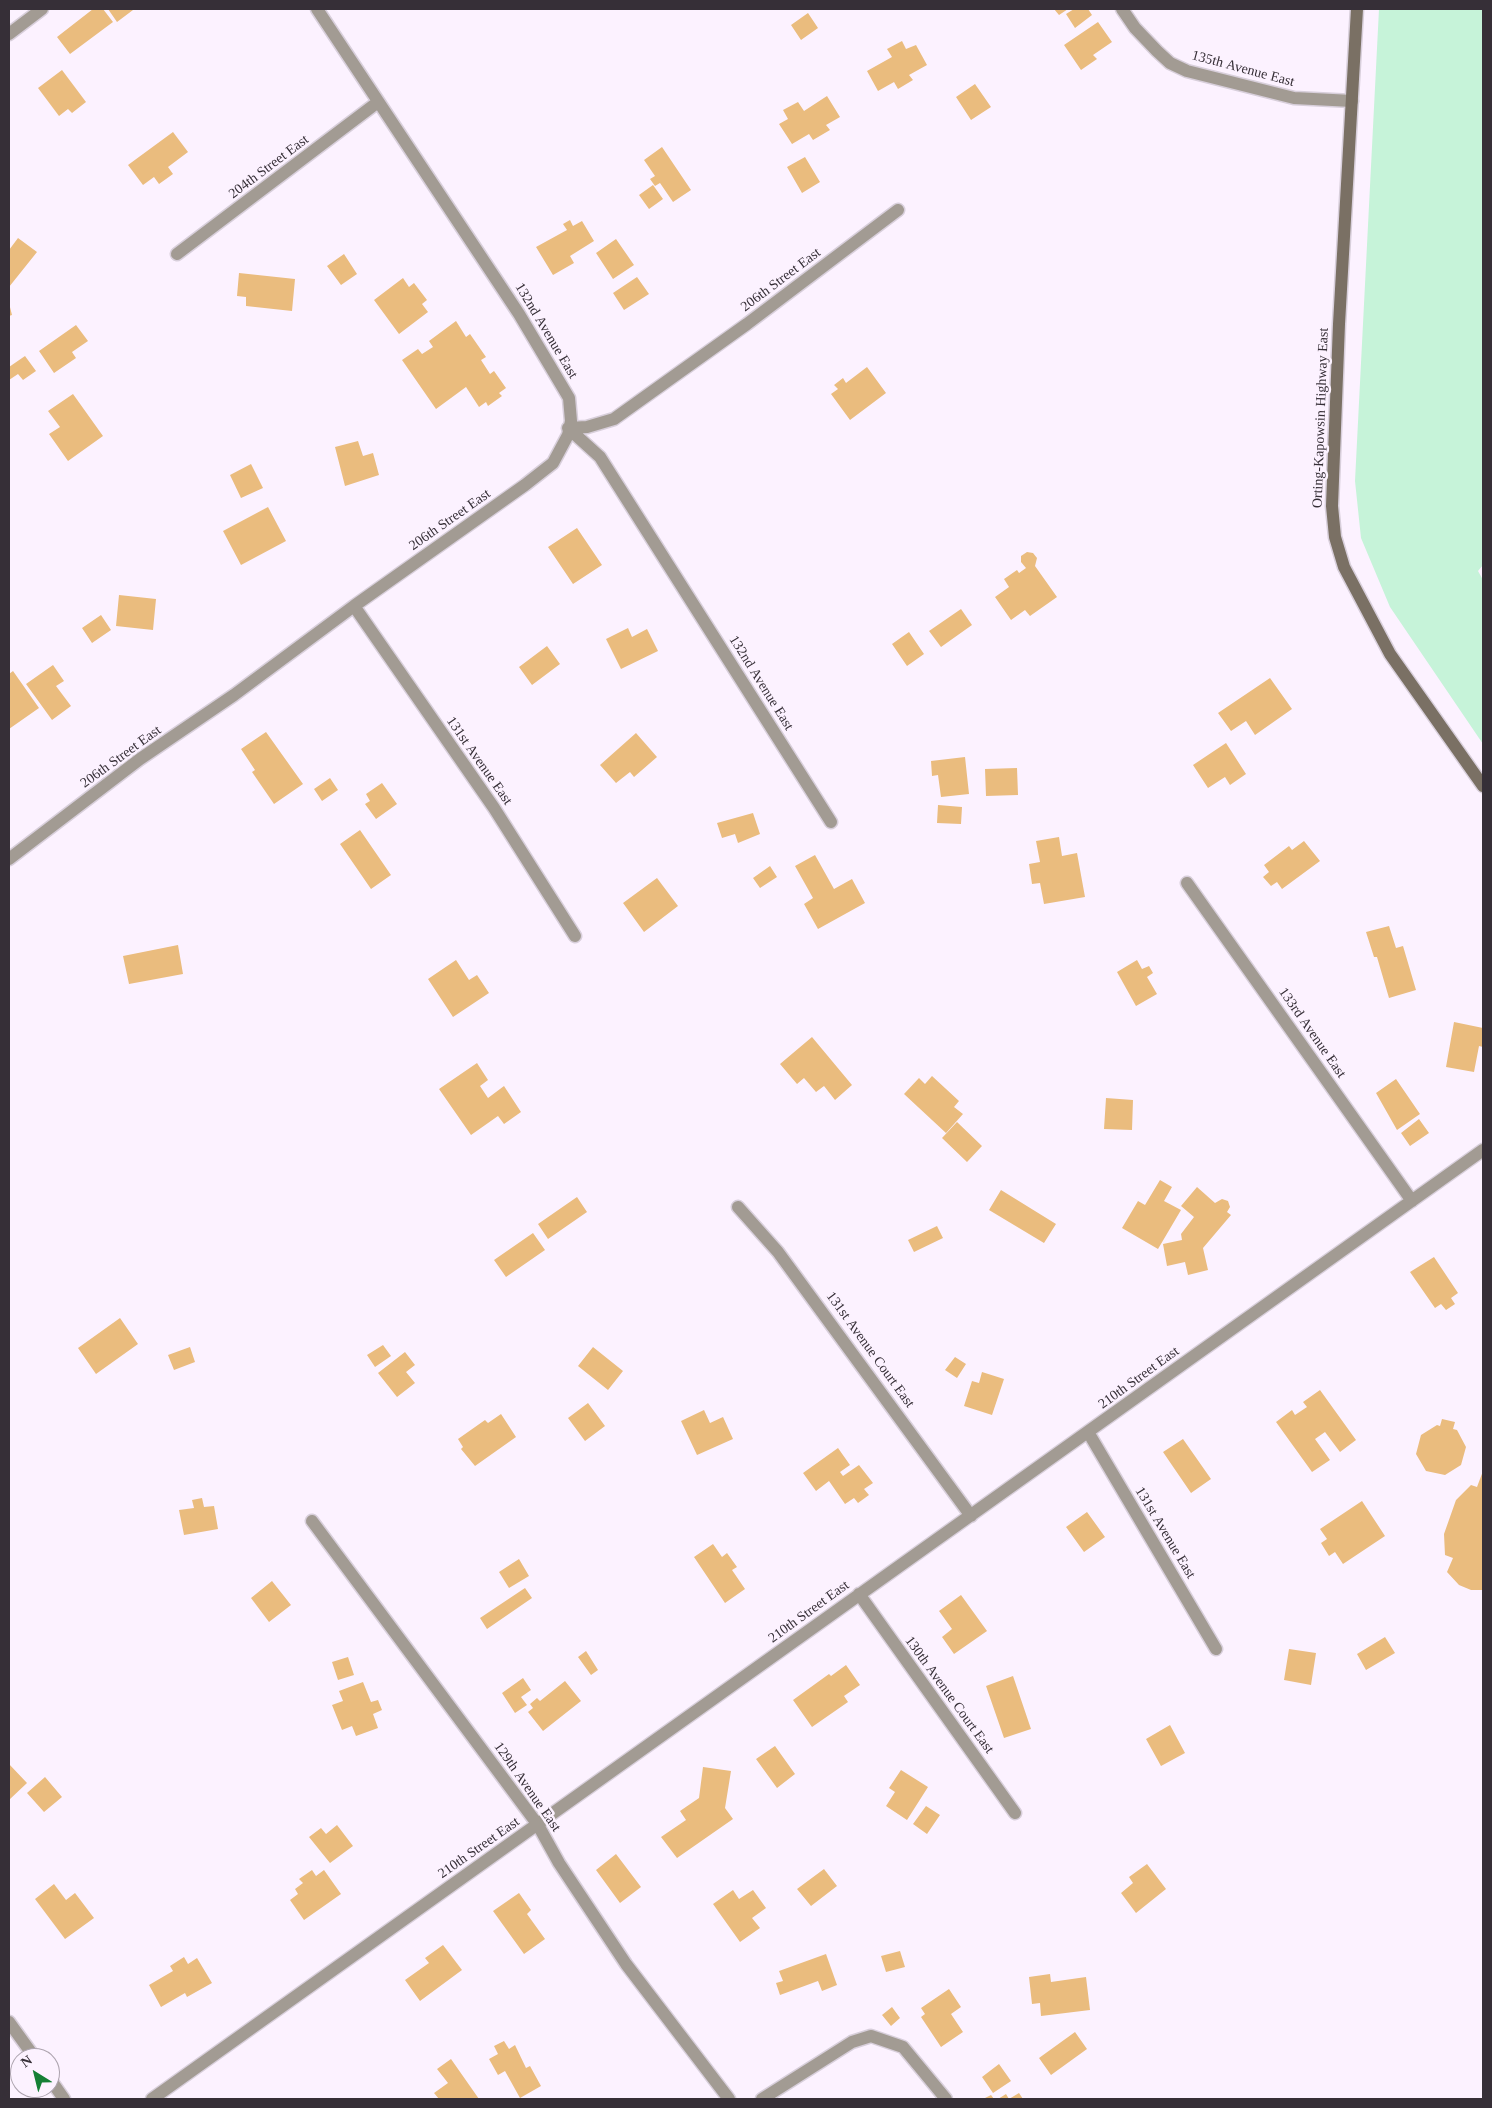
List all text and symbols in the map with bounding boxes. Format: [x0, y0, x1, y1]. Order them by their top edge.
street label: 135th Avenue East [1190, 47, 1296, 91]
street label: 204th Street East [226, 132, 312, 202]
street label: 206th Street East [738, 245, 824, 315]
street label: 132nd Avenue East [511, 280, 581, 382]
street label: Orting-Kapowsin Highway East [1309, 328, 1333, 508]
street label: 206th Street East [406, 486, 494, 554]
street label: 132nd Avenue East [725, 632, 797, 734]
street label: 131st Avenue East [442, 714, 516, 808]
street label: 206th Street East [77, 722, 165, 792]
street label: 133rd Avenue East [1275, 985, 1349, 1081]
street label: 131st Avenue Court East [822, 1289, 918, 1411]
street label: 210th Street East [1095, 1343, 1183, 1413]
street label: 131st Avenue East [1131, 1484, 1199, 1582]
street label: 210th Street East [765, 1577, 853, 1647]
street label: 130th Avenue Court East [901, 1633, 997, 1757]
street label: 129th Avenue East [490, 1739, 564, 1835]
street label: 210th Street East [435, 1814, 523, 1882]
north arrow [10, 2048, 60, 2098]
text: N [18, 2052, 35, 2070]

